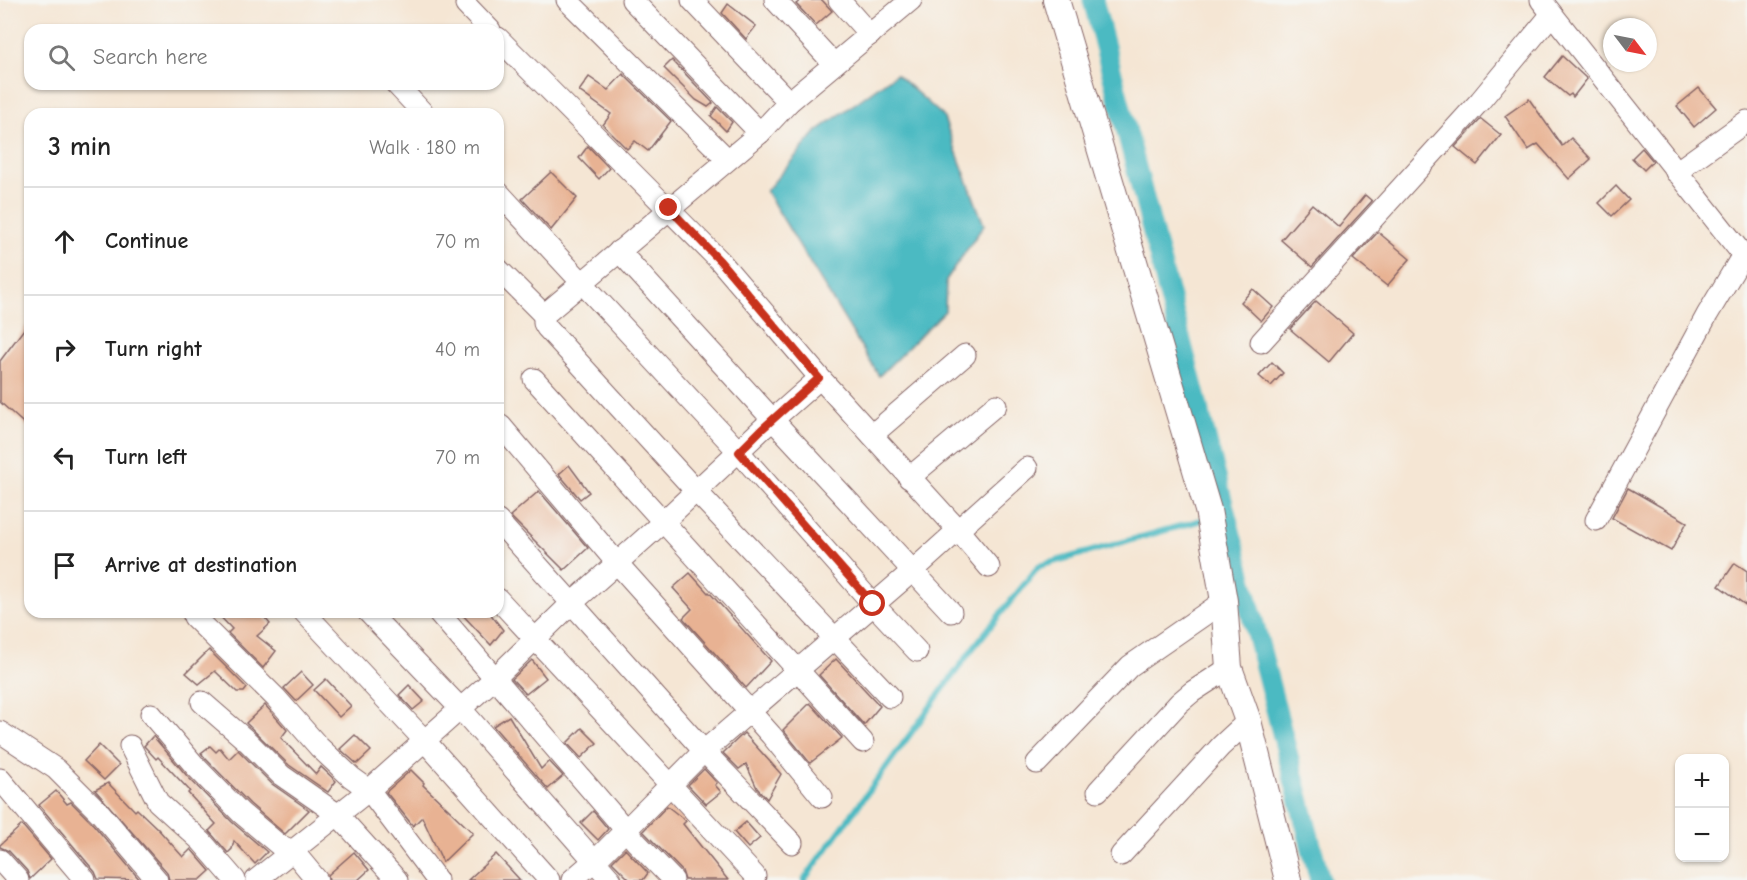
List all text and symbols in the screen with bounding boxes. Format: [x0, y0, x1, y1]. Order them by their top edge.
north arrow [1603, 18, 1657, 72]
search box [24, 24, 504, 90]
icon: search [45, 41, 78, 74]
text: Search here [93, 44, 208, 70]
text: 3 min [48, 132, 111, 162]
text: Walk · 180 m [369, 136, 480, 159]
route end [655, 194, 681, 220]
icon: ahead [48, 225, 81, 258]
text: Continue [105, 228, 188, 254]
text: 70 m [435, 230, 480, 253]
icon: right [48, 333, 81, 366]
text: Turn right [105, 336, 202, 362]
text: 40 m [435, 338, 480, 361]
icon: left [48, 441, 81, 474]
text: Turn left [105, 444, 187, 470]
text: 70 m [435, 446, 480, 469]
icon: arrive [48, 549, 81, 582]
text: Arrive at destination [105, 552, 297, 578]
route start [859, 590, 885, 616]
map controls [1675, 754, 1729, 862]
button: + [1675, 754, 1729, 808]
button: − [1675, 808, 1729, 862]

